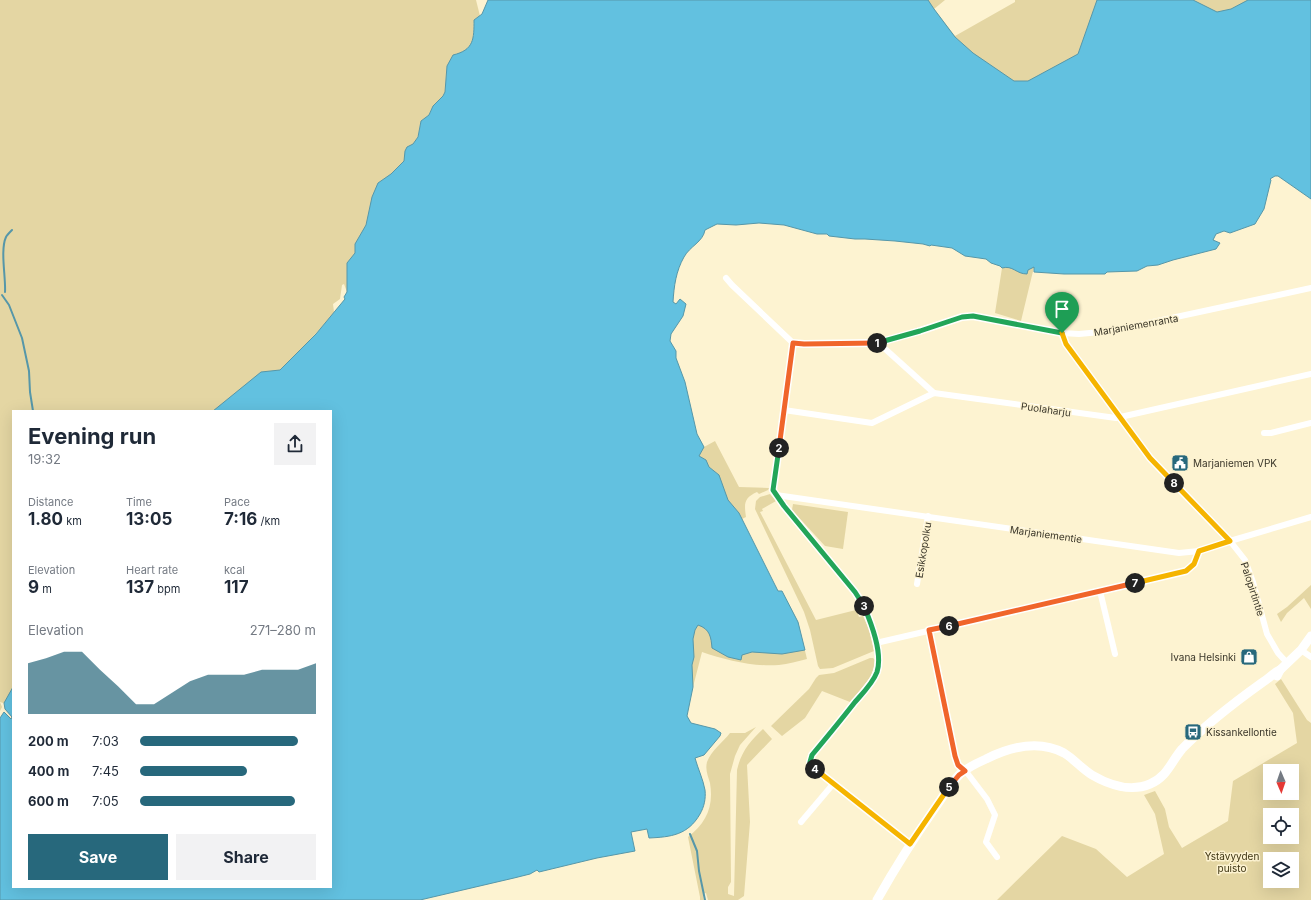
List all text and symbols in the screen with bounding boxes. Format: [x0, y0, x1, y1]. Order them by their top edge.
pin [1045, 292, 1079, 333]
icon: arrive [1051, 298, 1073, 320]
street label: Marjaniemenranta [1093, 312, 1179, 338]
pin: 1 [867, 333, 887, 353]
text: 1 [875, 336, 879, 350]
street label: Puolaharju [1020, 400, 1072, 418]
text: Evening run [28, 423, 156, 449]
button: share [274, 423, 316, 465]
pin: 2 [769, 438, 789, 458]
text: 2 [776, 441, 782, 455]
text: 19:32 [28, 451, 61, 467]
public building icon: Marjaniemen VPK [1170, 453, 1190, 473]
place label: Marjaniemen VPK [1193, 457, 1277, 469]
pin: 8 [1164, 473, 1184, 493]
text: 8 [1170, 476, 1178, 490]
text: Distance [28, 495, 73, 509]
text: Time [126, 495, 152, 509]
text: Pace [224, 495, 250, 509]
text: 1.80 [28, 509, 63, 529]
text: 13:05 [126, 509, 172, 529]
text: 7:16 [224, 509, 257, 529]
text: km [63, 514, 82, 528]
text: /km [257, 514, 280, 528]
street label: Esikkopolku [913, 521, 933, 579]
street label: Marjaniementie [1009, 523, 1083, 545]
street label: Palopirtintie [1239, 561, 1267, 618]
text: Elevation [28, 563, 75, 577]
text: Heart rate [126, 563, 178, 577]
text: kcal [224, 563, 245, 577]
pin: 7 [1125, 573, 1145, 593]
text: 7 [1132, 576, 1138, 590]
text: 9 [28, 577, 39, 597]
text: 137 [126, 577, 154, 597]
text: 117 [224, 577, 249, 597]
text: m [39, 582, 52, 596]
text: bpm [154, 582, 180, 596]
pin: 3 [854, 596, 874, 616]
text: 3 [860, 599, 868, 613]
pin: 6 [939, 616, 959, 636]
text: 6 [945, 619, 953, 633]
text: Elevation [28, 622, 84, 638]
text: 271–280 m [250, 622, 316, 638]
shop icon: Ivana Helsinki [1239, 647, 1259, 667]
place label: Ivana Helsinki [1171, 651, 1236, 663]
bus stop icon: Kissankellontie [1183, 722, 1203, 742]
place label: Kissankellontie [1206, 726, 1277, 738]
text: 200 m [28, 733, 69, 749]
text: 7:03 [92, 733, 119, 749]
pin: 4 [805, 759, 825, 779]
text: 4 [811, 762, 819, 776]
text: 400 m [28, 763, 69, 779]
text: 7:45 [92, 763, 119, 779]
north arrow [1263, 764, 1299, 800]
map controls [1263, 764, 1299, 888]
pin: 5 [939, 777, 959, 797]
text: 5 [945, 780, 953, 794]
text: 600 m [28, 793, 69, 809]
text: 7:05 [92, 793, 119, 809]
button: locate [1263, 808, 1299, 844]
button: Save [28, 834, 168, 880]
button: Share [176, 834, 316, 880]
park label: Ystävyyden puisto [1205, 850, 1259, 874]
button: layers [1263, 852, 1299, 888]

